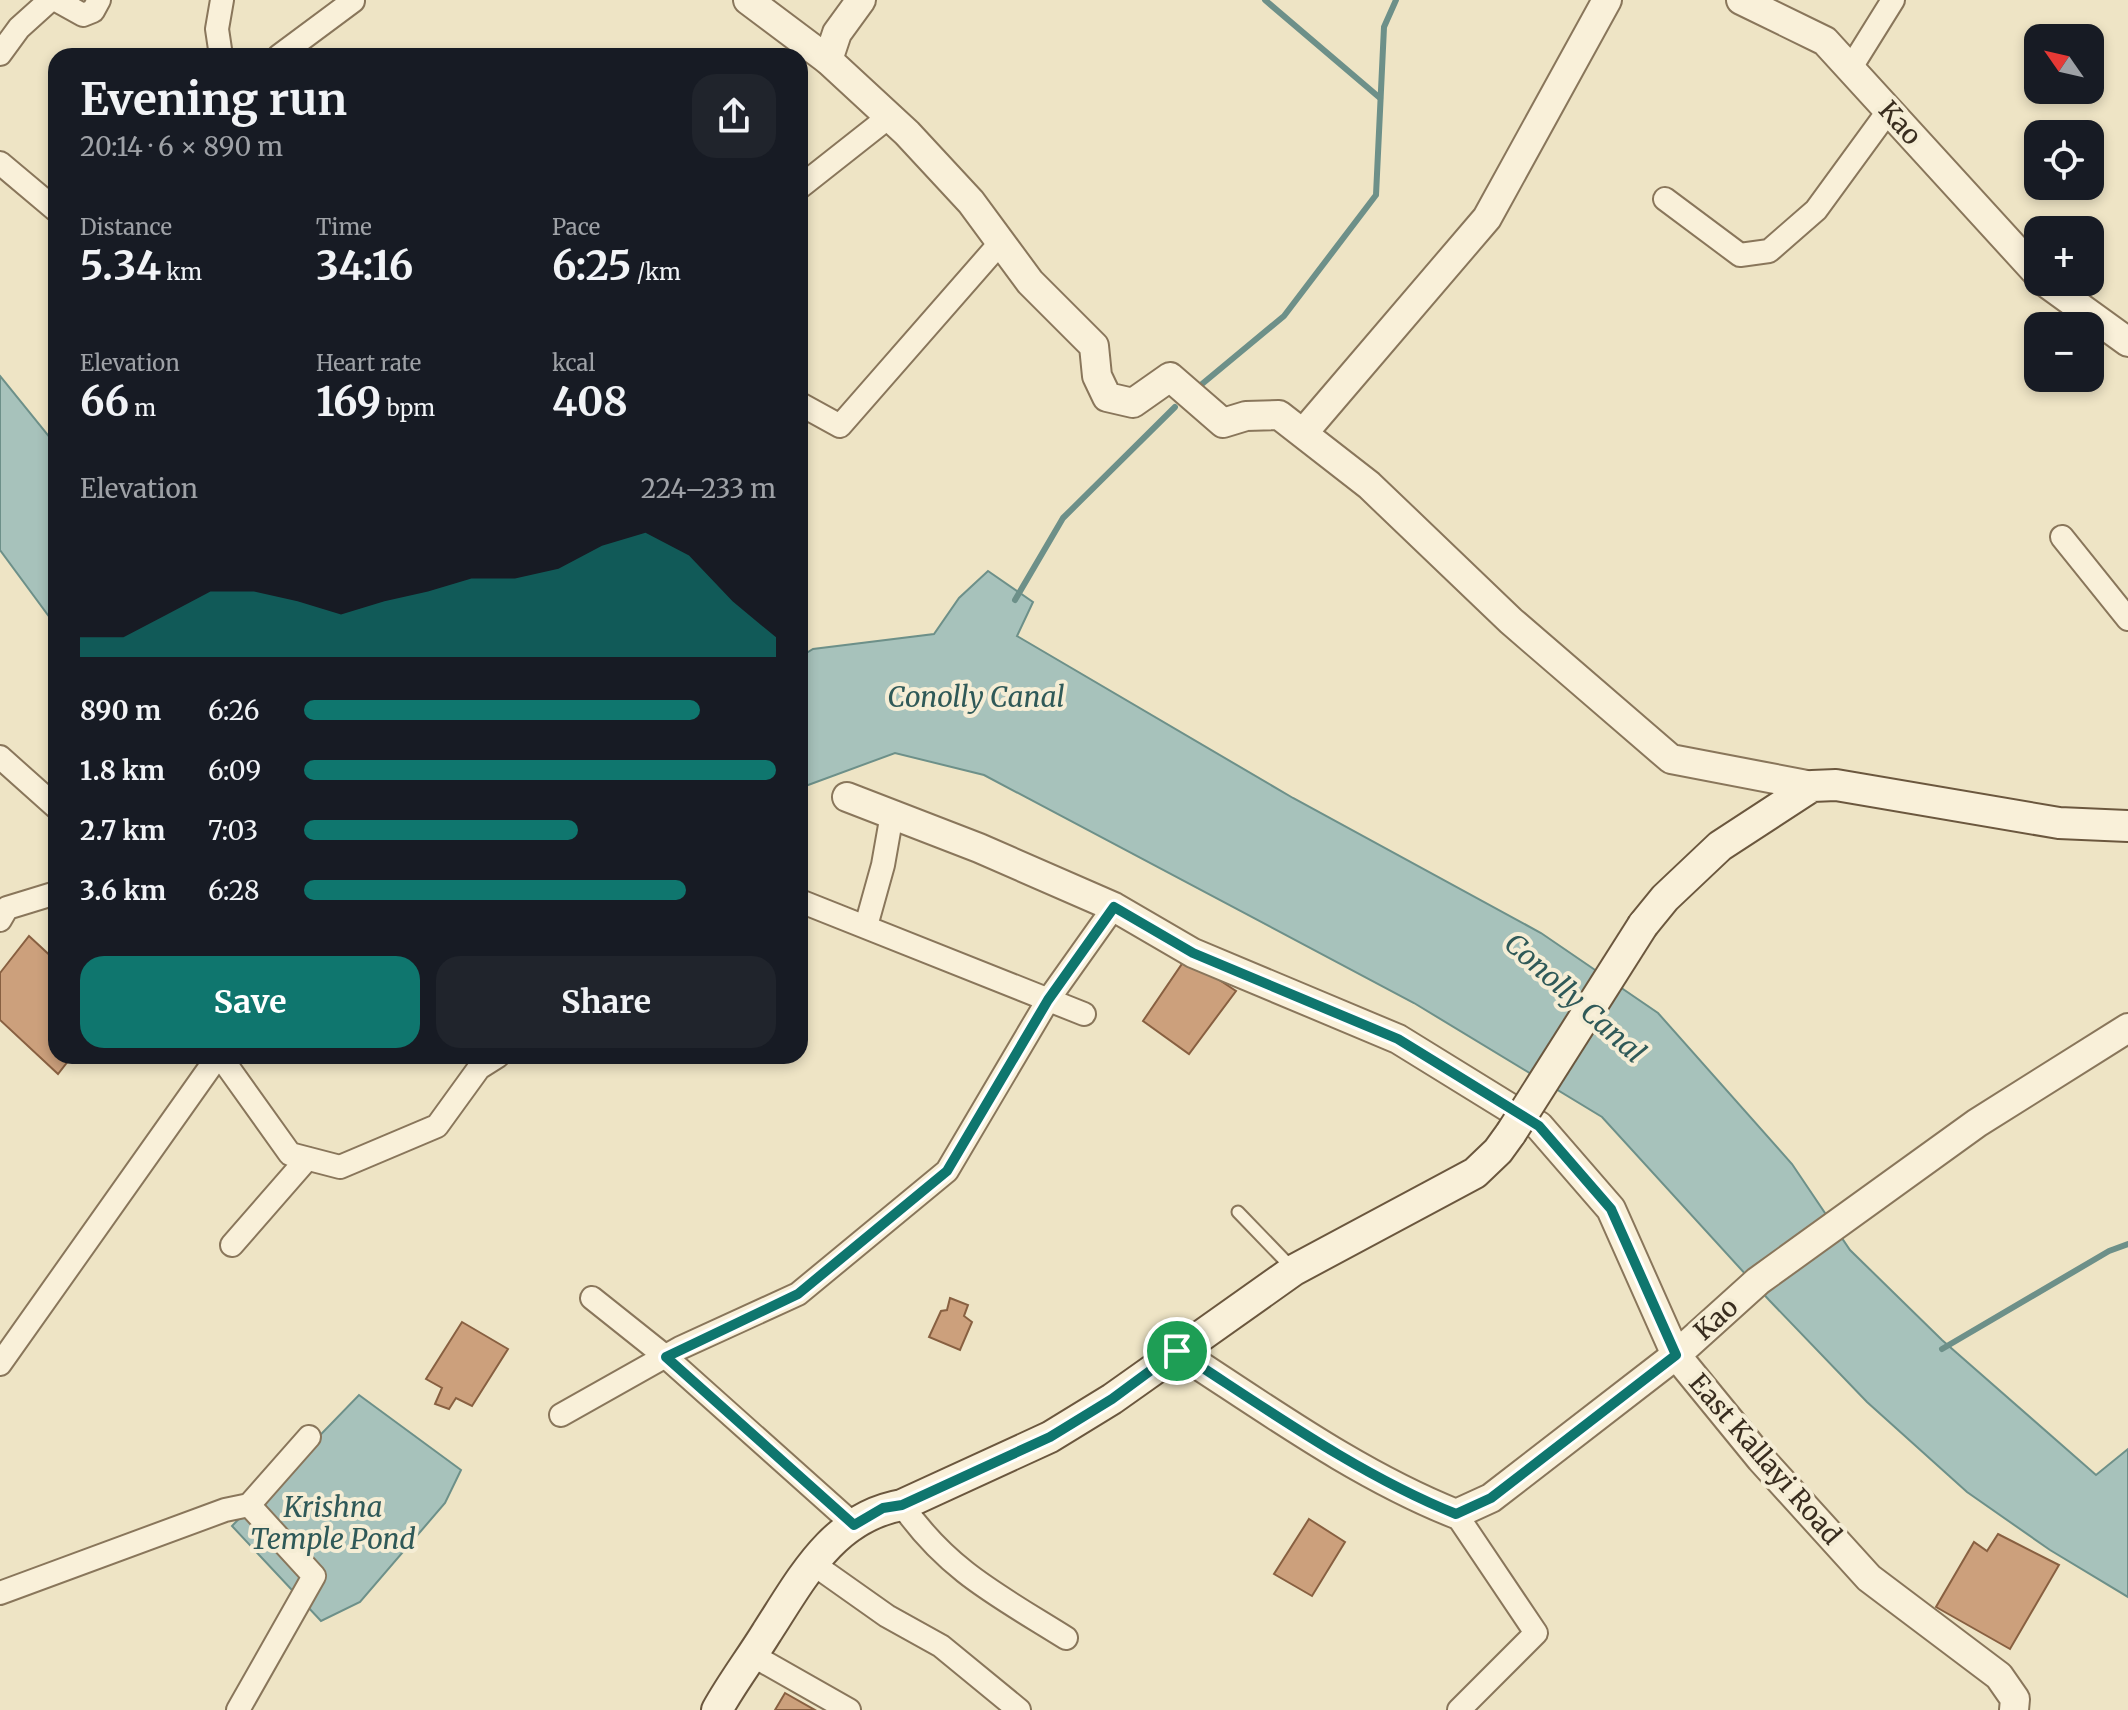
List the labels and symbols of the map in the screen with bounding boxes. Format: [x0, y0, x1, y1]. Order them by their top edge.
north arrow [2024, 24, 2104, 104]
street label: Kao [1872, 94, 1929, 151]
water label: Conolly Canal [887, 679, 1065, 715]
water label: Conolly Canal [1497, 925, 1653, 1071]
street label: Kao [1687, 1290, 1744, 1347]
pin [1143, 1317, 1211, 1385]
street label: East Kallayi Road [1682, 1366, 1849, 1551]
water label: Krishna Temple Pond [250, 1489, 416, 1557]

